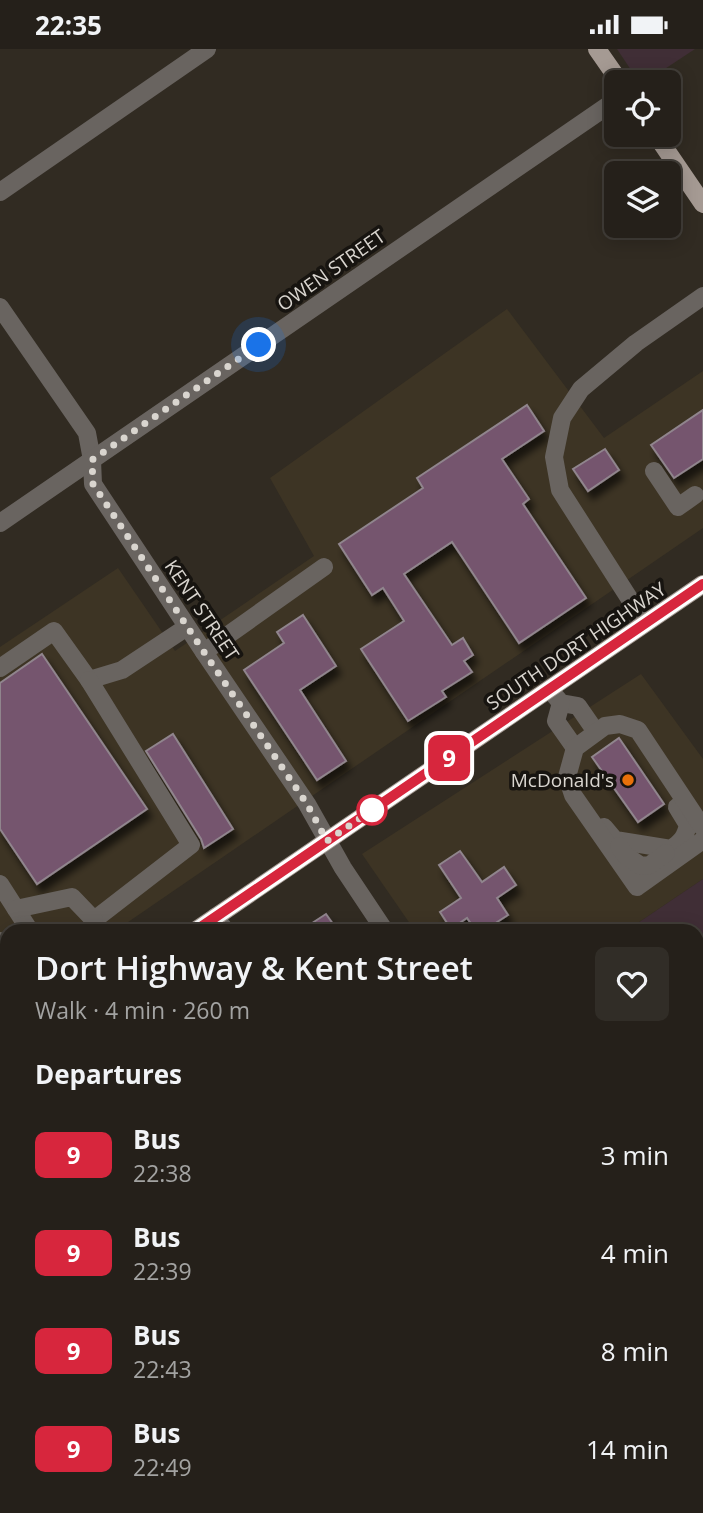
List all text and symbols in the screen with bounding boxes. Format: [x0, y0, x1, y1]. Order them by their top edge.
text: 22:35 [35, 7, 102, 43]
map controls [604, 70, 681, 238]
button: locate [604, 70, 681, 147]
button: layers [604, 161, 681, 238]
street label: OWEN STREET [272, 223, 391, 317]
your location [241, 327, 276, 362]
street label: KENT STREET [159, 555, 246, 666]
street label: SOUTH DORT HIGHWAY [481, 576, 671, 716]
line badge: 9 [426, 735, 472, 781]
text: 9 [442, 741, 456, 774]
place label: McDonald's [511, 767, 614, 793]
marker: McDonald's [620, 772, 636, 788]
unlabelled marker [357, 795, 387, 825]
text: Dort Highway & Kent Street [35, 945, 473, 990]
button: heart [595, 947, 669, 1021]
text: Walk · 4 min · 260 m [35, 994, 250, 1026]
text: Departures [35, 1056, 182, 1092]
text: Bus [133, 1121, 180, 1157]
text: 3 min [601, 1137, 669, 1173]
text: 9 [67, 1138, 80, 1171]
text: 22:38 [133, 1157, 192, 1189]
text: Bus [133, 1219, 180, 1255]
text: 4 min [601, 1235, 669, 1271]
text: 9 [67, 1236, 80, 1269]
text: 22:39 [133, 1255, 192, 1287]
text: Bus [133, 1317, 180, 1353]
text: 8 min [601, 1333, 669, 1369]
text: 9 [67, 1334, 80, 1367]
text: 22:43 [133, 1353, 192, 1385]
text: Bus [133, 1415, 180, 1451]
text: 14 min [586, 1431, 669, 1467]
text: 9 [67, 1432, 80, 1465]
text: 22:49 [133, 1451, 192, 1483]

